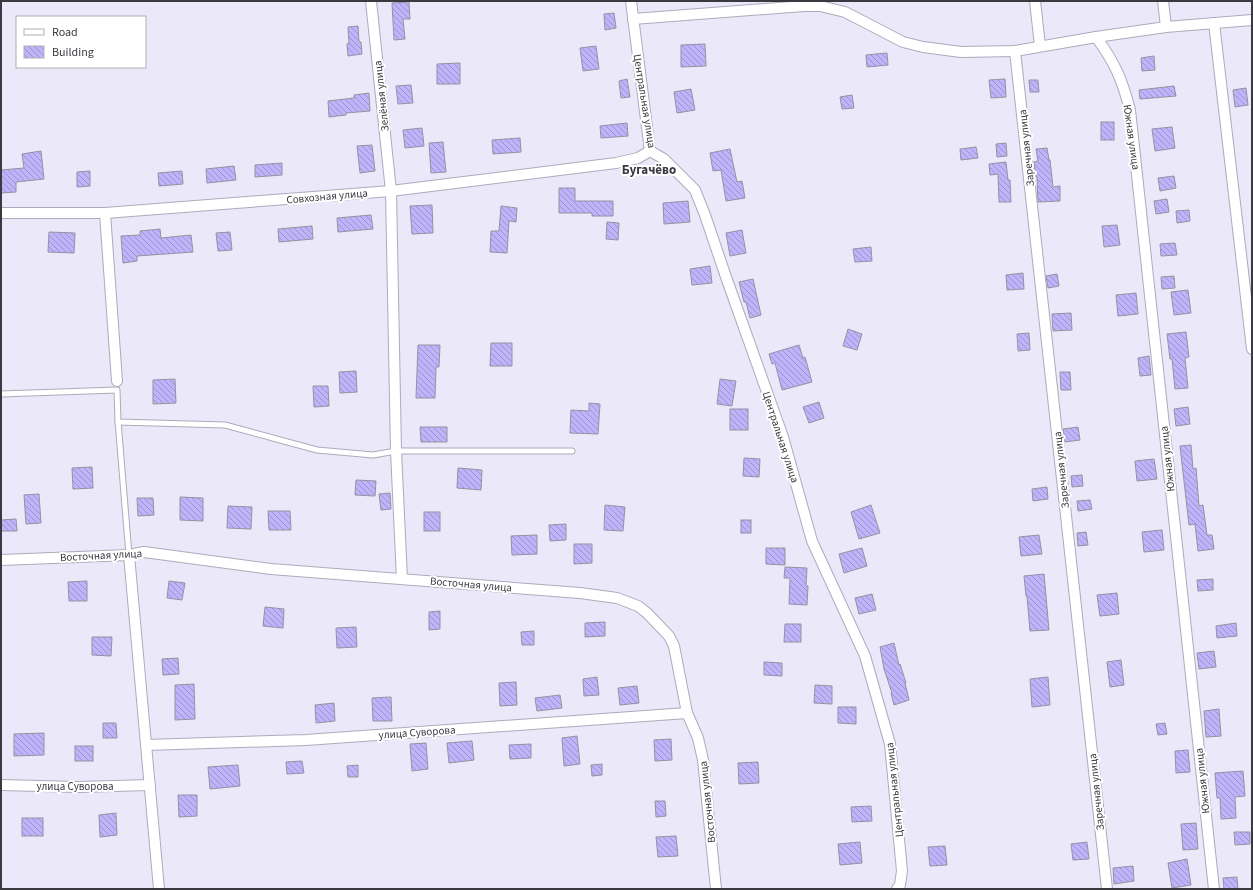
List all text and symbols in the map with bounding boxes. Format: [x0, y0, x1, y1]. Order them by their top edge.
legend [16, 16, 146, 68]
text: Road [52, 24, 78, 41]
text: Building [52, 44, 94, 61]
street label: Центральная улица [630, 53, 659, 149]
street label: Зелёная улица [370, 60, 393, 132]
street label: Южная улица [1119, 103, 1144, 171]
street label: Заречная улица [1015, 109, 1038, 187]
district label: Бугачёво [622, 161, 676, 179]
street label: Совхозная улица [286, 185, 368, 208]
street label: Центральная улица [759, 390, 802, 485]
street label: Южная улица [1157, 425, 1178, 493]
street label: Заречная улица [1050, 431, 1073, 509]
street label: Восточная улица [60, 546, 142, 565]
street label: Восточная улица [429, 573, 513, 596]
street label: улица Суворова [378, 722, 456, 743]
street label: Центральная улица [882, 742, 907, 838]
street label: Южная улица [1192, 747, 1213, 815]
street label: Заречная улица [1085, 753, 1108, 831]
street label: Восточная улица [696, 760, 719, 844]
street label: улица Суворова [36, 779, 114, 794]

